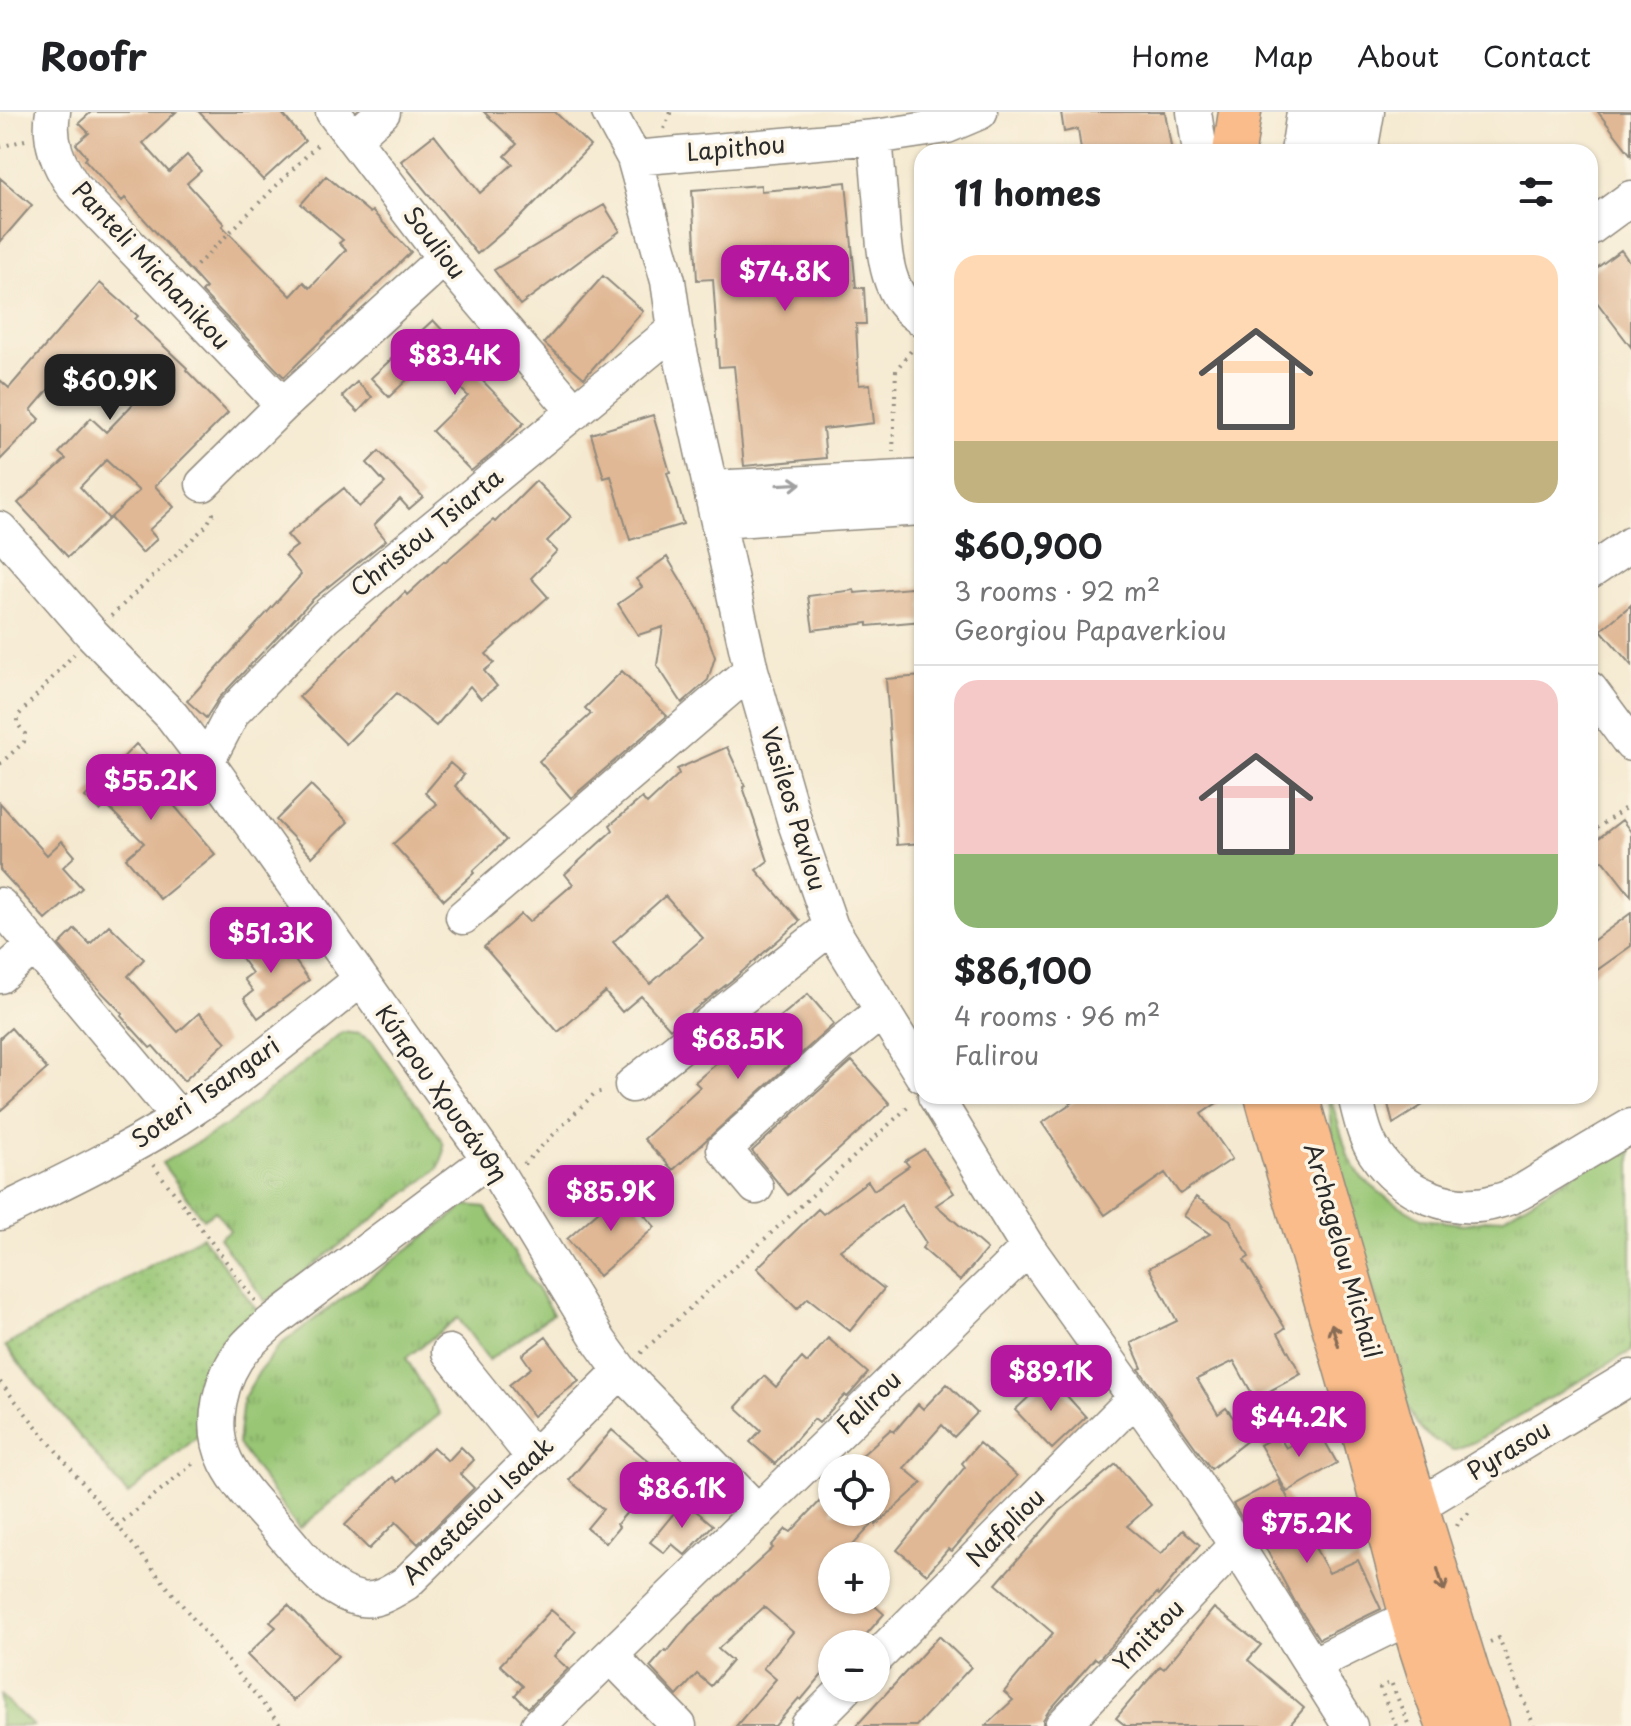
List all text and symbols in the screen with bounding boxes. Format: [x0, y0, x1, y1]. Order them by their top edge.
text: Roofr [40, 27, 147, 84]
text: Home [1131, 34, 1209, 77]
text: Map [1253, 34, 1313, 77]
text: About [1357, 34, 1439, 77]
text: Contact [1483, 34, 1591, 77]
street label: Lapithou [685, 125, 787, 169]
text: 11 homes [954, 166, 1101, 218]
icon: filters [1514, 170, 1558, 214]
street label: Panteli Michanikou [65, 172, 240, 357]
street label: Souliou [395, 197, 476, 286]
pin: $74.8K [720, 245, 850, 313]
text: $74.8K [739, 251, 831, 290]
icon: home [1184, 307, 1328, 451]
pin: $83.4K [390, 329, 520, 397]
text: $83.4K [409, 335, 501, 374]
pin: $60.9K [45, 354, 175, 422]
text: $60.9K [62, 360, 158, 399]
street label: Christou Tsiarta [342, 458, 510, 604]
one-way arrow [775, 476, 802, 491]
text: $60,900 [954, 519, 1103, 571]
text: 3 rooms · 92 m² [954, 571, 1160, 610]
text: Georgiou Papaverkiou [954, 610, 1227, 649]
street label: Vasileos Pavlou [753, 722, 837, 895]
icon: home [1184, 732, 1328, 876]
pin: $55.2K [86, 754, 216, 822]
text: $55.2K [104, 760, 198, 799]
pin: $51.3K [206, 907, 336, 975]
text: $51.3K [228, 913, 314, 952]
text: $86,100 [954, 944, 1092, 996]
text: 4 rooms · 96 m² [954, 996, 1160, 1035]
street label: Κύπρου Χρυσάνθη [368, 997, 518, 1189]
pin: $68.5K [673, 1013, 803, 1081]
text: $68.5K [692, 1019, 784, 1058]
street label: Soteri Tsangari [123, 1027, 286, 1156]
text: Falirou [954, 1035, 1039, 1074]
street label: Archagelou Michail [1296, 1138, 1392, 1362]
pin: $85.9K [546, 1165, 676, 1233]
text: $85.9K [566, 1171, 656, 1210]
one-way arrow [1327, 1322, 1342, 1348]
pin: $89.1K [986, 1345, 1116, 1413]
text: $89.1K [1009, 1351, 1093, 1390]
street label: Falirou [827, 1361, 908, 1442]
pin: $44.2K [1234, 1391, 1364, 1459]
text: $44.2K [1251, 1397, 1347, 1436]
street label: Pyrasou [1459, 1410, 1557, 1488]
street label: Anastasiou Isaak [392, 1427, 561, 1592]
map controls [818, 1454, 890, 1702]
button: locate [818, 1454, 890, 1526]
pin: $86.1K [617, 1462, 747, 1530]
text: $86.1K [638, 1468, 726, 1507]
street label: Nafpliou [957, 1479, 1052, 1574]
pin: $75.2K [1242, 1497, 1372, 1565]
text: $75.2K [1261, 1503, 1353, 1542]
button: + [818, 1542, 890, 1614]
one-way arrow [1434, 1567, 1449, 1593]
street label: Ymittou [1104, 1590, 1191, 1679]
button: − [818, 1630, 890, 1702]

